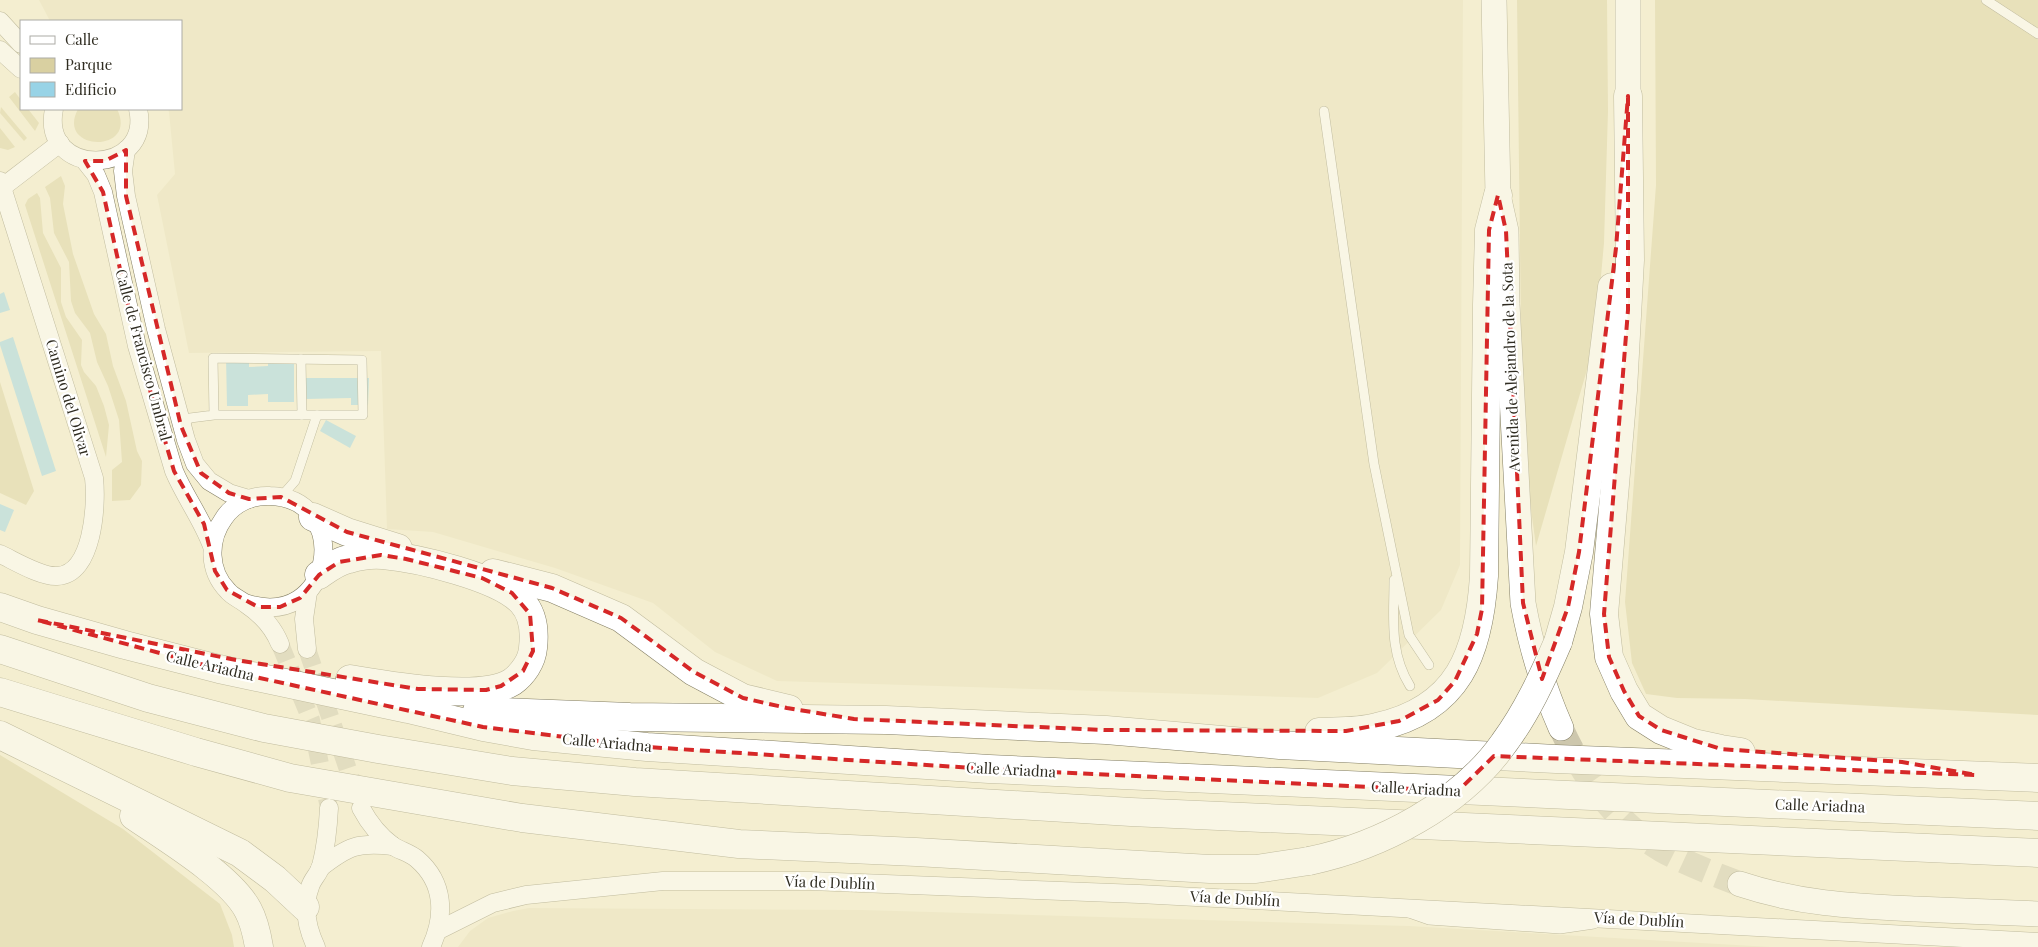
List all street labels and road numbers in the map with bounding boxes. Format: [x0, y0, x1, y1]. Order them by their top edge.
street label: Avenida de Alejandro de la Sota [1496, 261, 1524, 473]
street label: Calle de Francisco Umbral [111, 267, 177, 443]
street label: Camino del Olivar [42, 337, 96, 459]
street label: Calle Ariadna [164, 645, 257, 685]
street label: Calle Ariadna [561, 728, 653, 756]
street label: Calle Ariadna [966, 757, 1057, 781]
street label: Calle Ariadna [1371, 776, 1462, 800]
street label: Calle Ariadna [1775, 793, 1866, 817]
street label: Vía de Dublín [784, 870, 876, 894]
street label: Vía de Dublín [1188, 886, 1281, 910]
street label: Vía de Dublín [1592, 907, 1685, 931]

